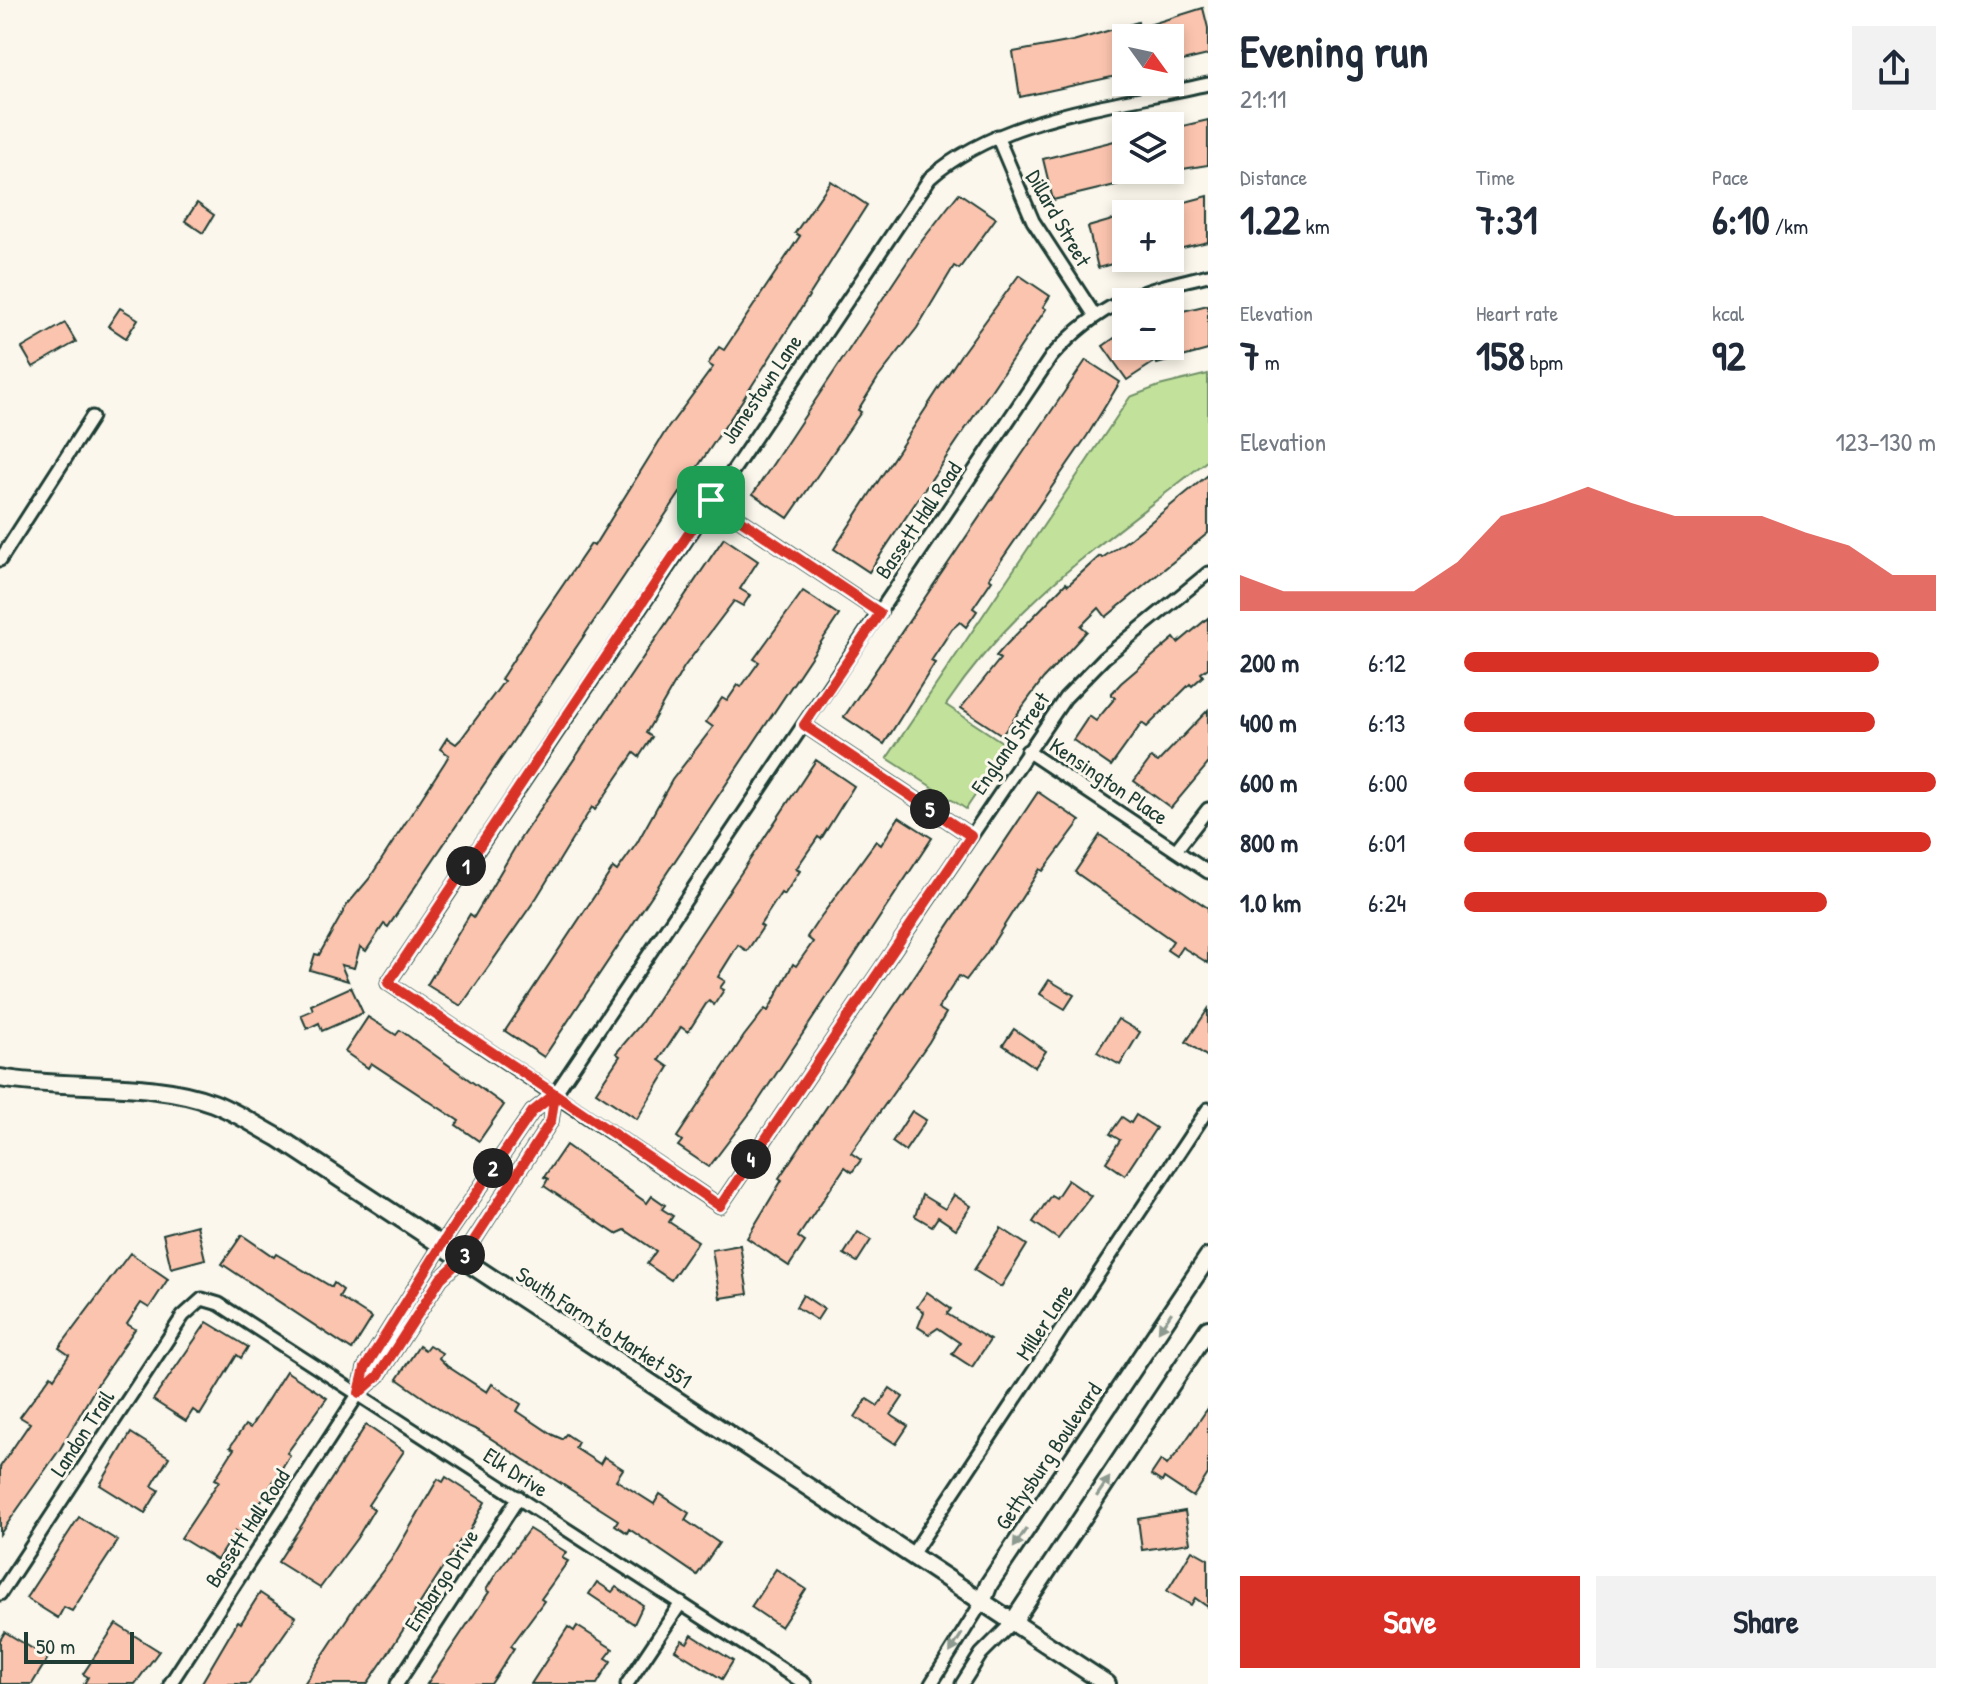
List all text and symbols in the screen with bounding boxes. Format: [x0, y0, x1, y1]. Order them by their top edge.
text: Evening run [1240, 21, 1428, 81]
north arrow [1112, 24, 1184, 96]
map controls [1112, 24, 1184, 360]
button: share [1852, 26, 1936, 110]
text: 21:11 [1240, 81, 1287, 116]
button: layers [1112, 112, 1184, 184]
text: Distance [1240, 162, 1307, 192]
text: Time [1476, 162, 1515, 192]
text: Pace [1712, 162, 1749, 192]
street label: Dillard Street [1019, 164, 1099, 272]
text: 1.22 [1240, 192, 1301, 246]
text: 7:31 [1476, 192, 1538, 246]
text: 6:10 [1712, 192, 1770, 246]
button: + [1112, 200, 1184, 272]
text: km [1301, 211, 1330, 241]
text: /km [1770, 211, 1808, 241]
button: − [1112, 288, 1184, 360]
text: Elevation [1240, 298, 1313, 328]
text: Heart rate [1476, 298, 1558, 328]
text: kcal [1712, 298, 1744, 328]
street label: Jamestown Lane [713, 328, 809, 450]
text: 7 [1240, 328, 1260, 382]
text: 158 [1476, 328, 1525, 382]
text: 92 [1712, 328, 1745, 382]
text: m [1260, 347, 1280, 377]
text: bpm [1525, 347, 1563, 377]
text: Elevation [1240, 424, 1326, 459]
text: 123–130 m [1835, 424, 1936, 459]
street label: Bassett Hall Road [868, 455, 968, 584]
pin [677, 466, 745, 534]
icon: arrive [689, 478, 733, 522]
text: 200 m [1240, 645, 1299, 680]
text: 6:12 [1368, 645, 1406, 680]
street label: England Street [964, 685, 1057, 800]
text: 400 m [1240, 705, 1297, 740]
text: 6:13 [1368, 705, 1406, 740]
street label: Kensington Place [1044, 730, 1174, 832]
text: 600 m [1240, 765, 1297, 800]
text: 6:00 [1368, 765, 1408, 800]
pin: 5 [910, 789, 950, 829]
text: 5 [925, 794, 935, 824]
text: 800 m [1240, 825, 1298, 860]
text: 6:01 [1368, 825, 1406, 860]
pin: 1 [446, 846, 486, 886]
text: 1 [462, 851, 470, 881]
text: 1.0 km [1240, 885, 1301, 920]
text: 6:24 [1368, 885, 1406, 920]
pin: 4 [731, 1139, 771, 1179]
text: 4 [747, 1144, 755, 1174]
pin: 2 [473, 1148, 513, 1188]
text: 2 [488, 1153, 498, 1183]
pin: 3 [445, 1235, 485, 1275]
text: 3 [460, 1240, 470, 1270]
street label: South Farm to Market 551 [510, 1259, 698, 1395]
street label: Miller Lane [1008, 1278, 1080, 1366]
one-way arrow [1157, 1311, 1172, 1332]
street label: Gettysburg Boulevard [988, 1376, 1109, 1535]
street label: Landon Trail [43, 1384, 121, 1482]
street label: Elk Drive [478, 1440, 554, 1504]
street label: Bassett Hall Road [198, 1463, 297, 1593]
one-way arrow [1095, 1477, 1110, 1498]
street label: Embargo Drive [397, 1523, 485, 1637]
one-way arrow [1013, 1527, 1028, 1548]
button: Save [1240, 1576, 1580, 1668]
button: Share [1596, 1576, 1936, 1668]
scale bar [24, 1628, 134, 1664]
text: 50 m [36, 1631, 75, 1661]
one-way arrow [950, 1632, 964, 1654]

